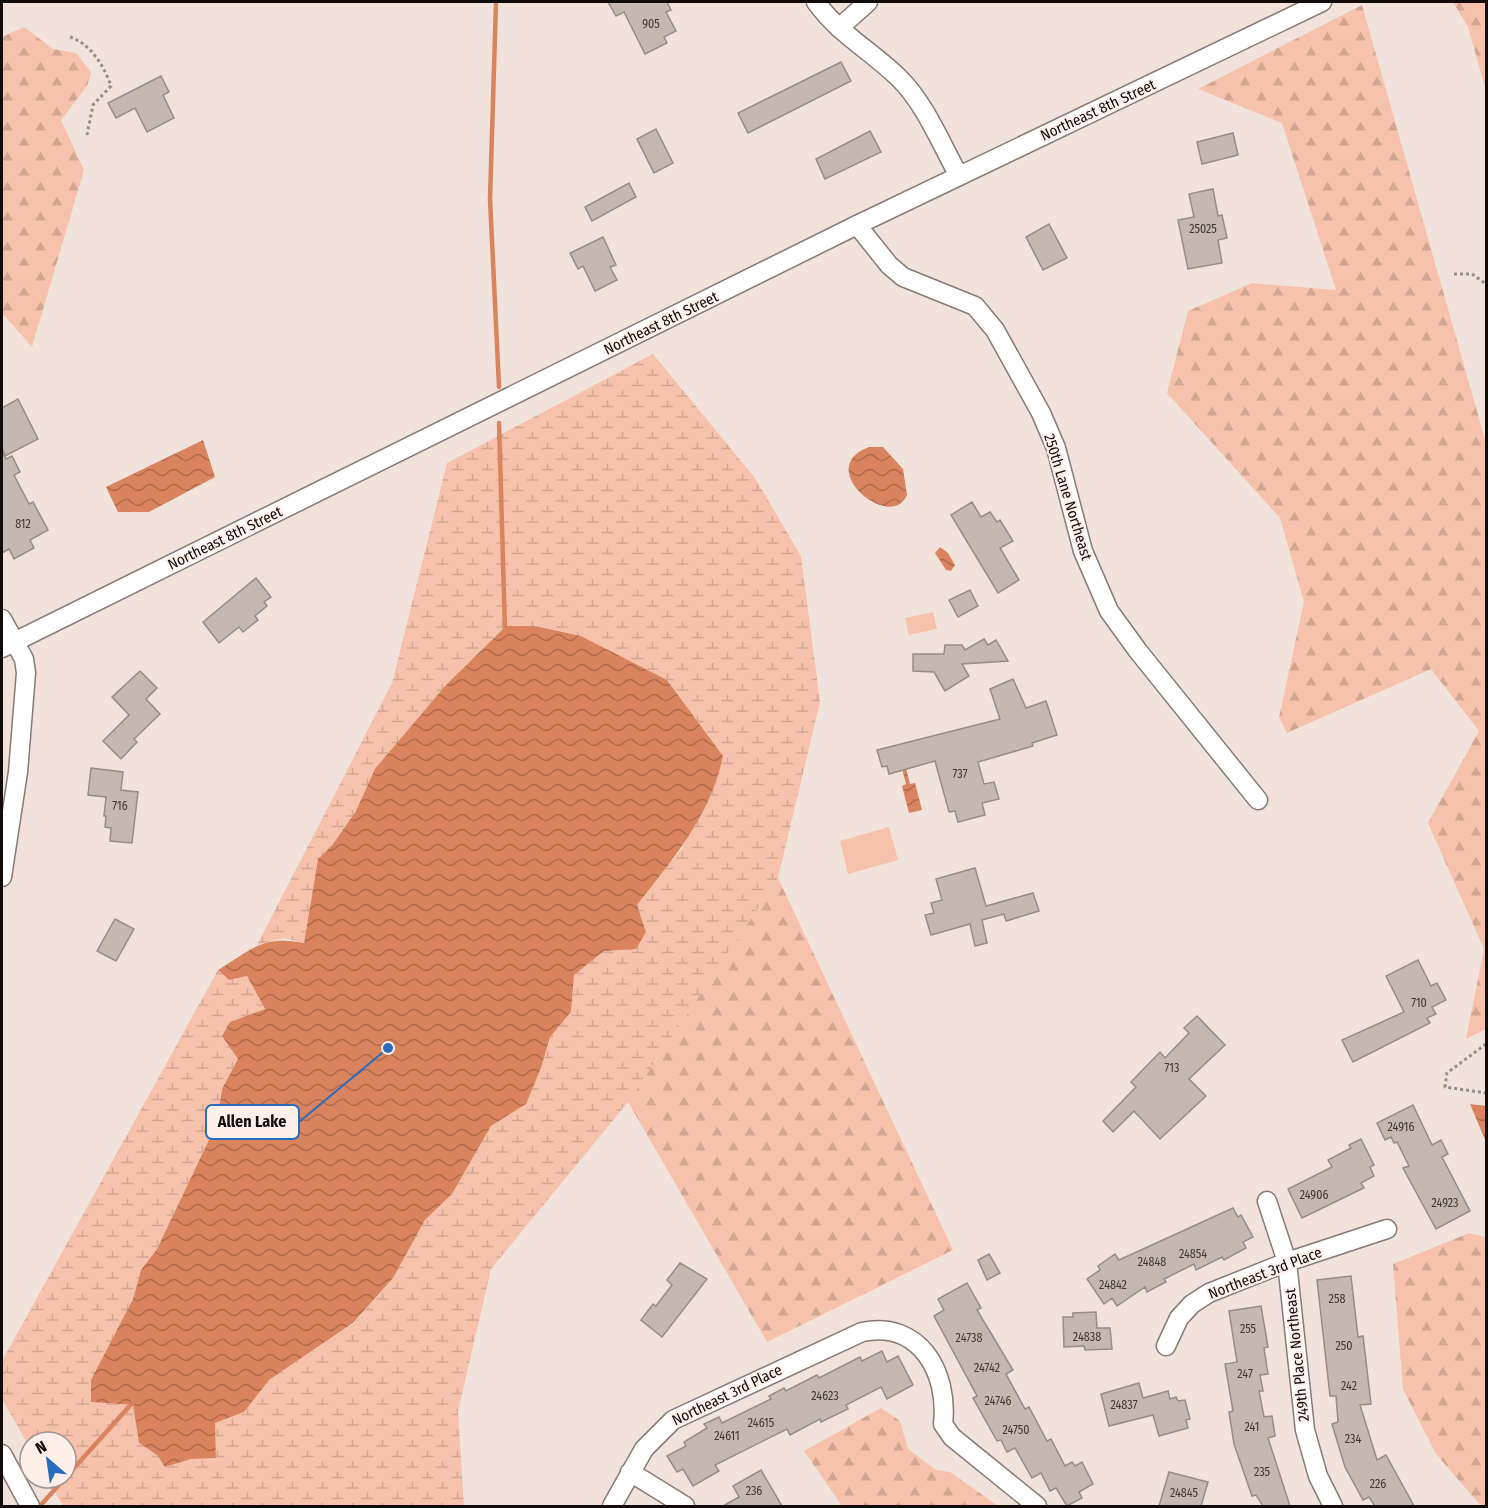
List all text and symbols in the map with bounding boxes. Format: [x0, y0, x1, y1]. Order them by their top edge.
house number: 905 [642, 17, 660, 31]
street label: Northeast 8th Street [1037, 75, 1159, 145]
house number: 25025 [1189, 222, 1217, 236]
street label: Northeast 8th Street [601, 287, 721, 359]
street label: 250th Lane Northeast [1040, 432, 1096, 562]
street label: Northeast 8th Street [165, 502, 285, 574]
house number: 812 [15, 517, 31, 531]
house number: 737 [953, 767, 968, 781]
house number: 716 [112, 799, 128, 813]
house number: 710 [1411, 996, 1427, 1010]
house number: 713 [1165, 1061, 1179, 1075]
callout: Allen Lake [206, 1105, 299, 1139]
text: Allen Lake [217, 1112, 286, 1131]
house number: 24916 [1388, 1120, 1414, 1134]
house number: 24906 [1300, 1188, 1328, 1202]
house number: 24923 [1432, 1196, 1458, 1210]
street label: Northeast 3rd Place [1206, 1243, 1324, 1303]
house number: 24854 [1179, 1247, 1207, 1261]
house number: 24848 [1138, 1255, 1166, 1269]
house number: 24842 [1099, 1278, 1127, 1292]
street label: 249th Place Northeast [1281, 1287, 1313, 1422]
house number: 258 [1329, 1292, 1345, 1306]
house number: 255 [1240, 1322, 1257, 1336]
house number: 24838 [1073, 1330, 1101, 1344]
house number: 24738 [956, 1331, 982, 1345]
house number: 250 [1335, 1339, 1353, 1353]
street label: Northeast 3rd Place [669, 1361, 785, 1429]
house number: 24742 [974, 1361, 1000, 1375]
house number: 247 [1237, 1367, 1253, 1381]
house number: 242 [1341, 1379, 1357, 1393]
house number: 24623 [811, 1389, 839, 1403]
house number: 24746 [985, 1394, 1011, 1408]
house number: 24837 [1110, 1398, 1138, 1412]
house number: 24615 [748, 1416, 775, 1430]
house number: 241 [1245, 1420, 1259, 1434]
house number: 24750 [1002, 1423, 1030, 1437]
house number: 24611 [714, 1429, 740, 1443]
north arrow [18, 1430, 78, 1490]
house number: 234 [1345, 1432, 1361, 1446]
text: N [32, 1437, 50, 1458]
house number: 235 [1254, 1465, 1271, 1479]
house number: 226 [1370, 1477, 1386, 1491]
house number: 236 [746, 1484, 762, 1498]
house number: 24845 [1170, 1486, 1199, 1500]

